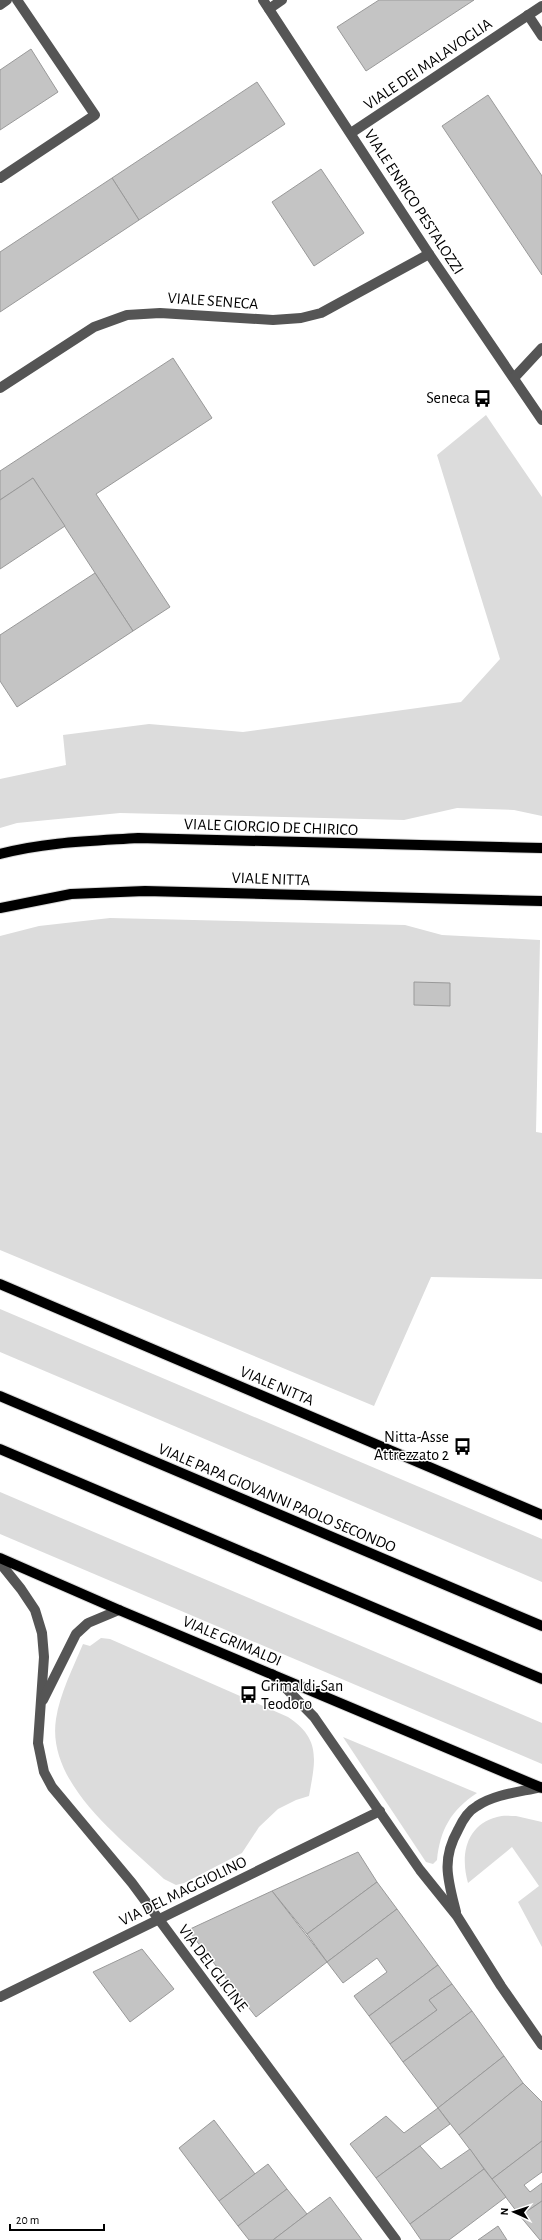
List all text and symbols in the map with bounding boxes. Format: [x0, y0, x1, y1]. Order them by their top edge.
street label: VIALE DEI MALAVOGLIA [361, 15, 495, 113]
street label: VIALE ENRICO PESTALOZZI [361, 127, 467, 277]
street label: VIALE SENECA [167, 290, 259, 312]
bus stop icon: Seneca [473, 388, 493, 408]
place label: Seneca [426, 390, 470, 406]
street label: VIALE GIORGIO DE CHIRICO [184, 816, 358, 838]
street label: VIALE NITTA [231, 870, 311, 888]
street label: VIALE NITTA [238, 1363, 316, 1409]
place label: Nitta-Asse Attrezzato 2 [374, 1429, 449, 1463]
bus stop icon: Nitta-Asse Attrezzato 2 [452, 1436, 472, 1456]
street label: VIALE PAPA GIOVANNI PAOLO SECONDO [156, 1441, 398, 1555]
street label: VIALE GRIMALDI [180, 1613, 284, 1669]
place label: Grimaldi-San Teodoro [261, 1678, 343, 1712]
bus stop icon: Grimaldi-San Teodoro [238, 1685, 258, 1705]
street label: VIA DEL MAGGIOLINO [117, 1853, 249, 1929]
street label: VIA DEL GLICINE [175, 1922, 251, 2015]
north arrow [494, 2192, 534, 2232]
scale bar [10, 2206, 104, 2232]
text: N [499, 2207, 510, 2216]
text: 20 m [16, 2214, 39, 2226]

